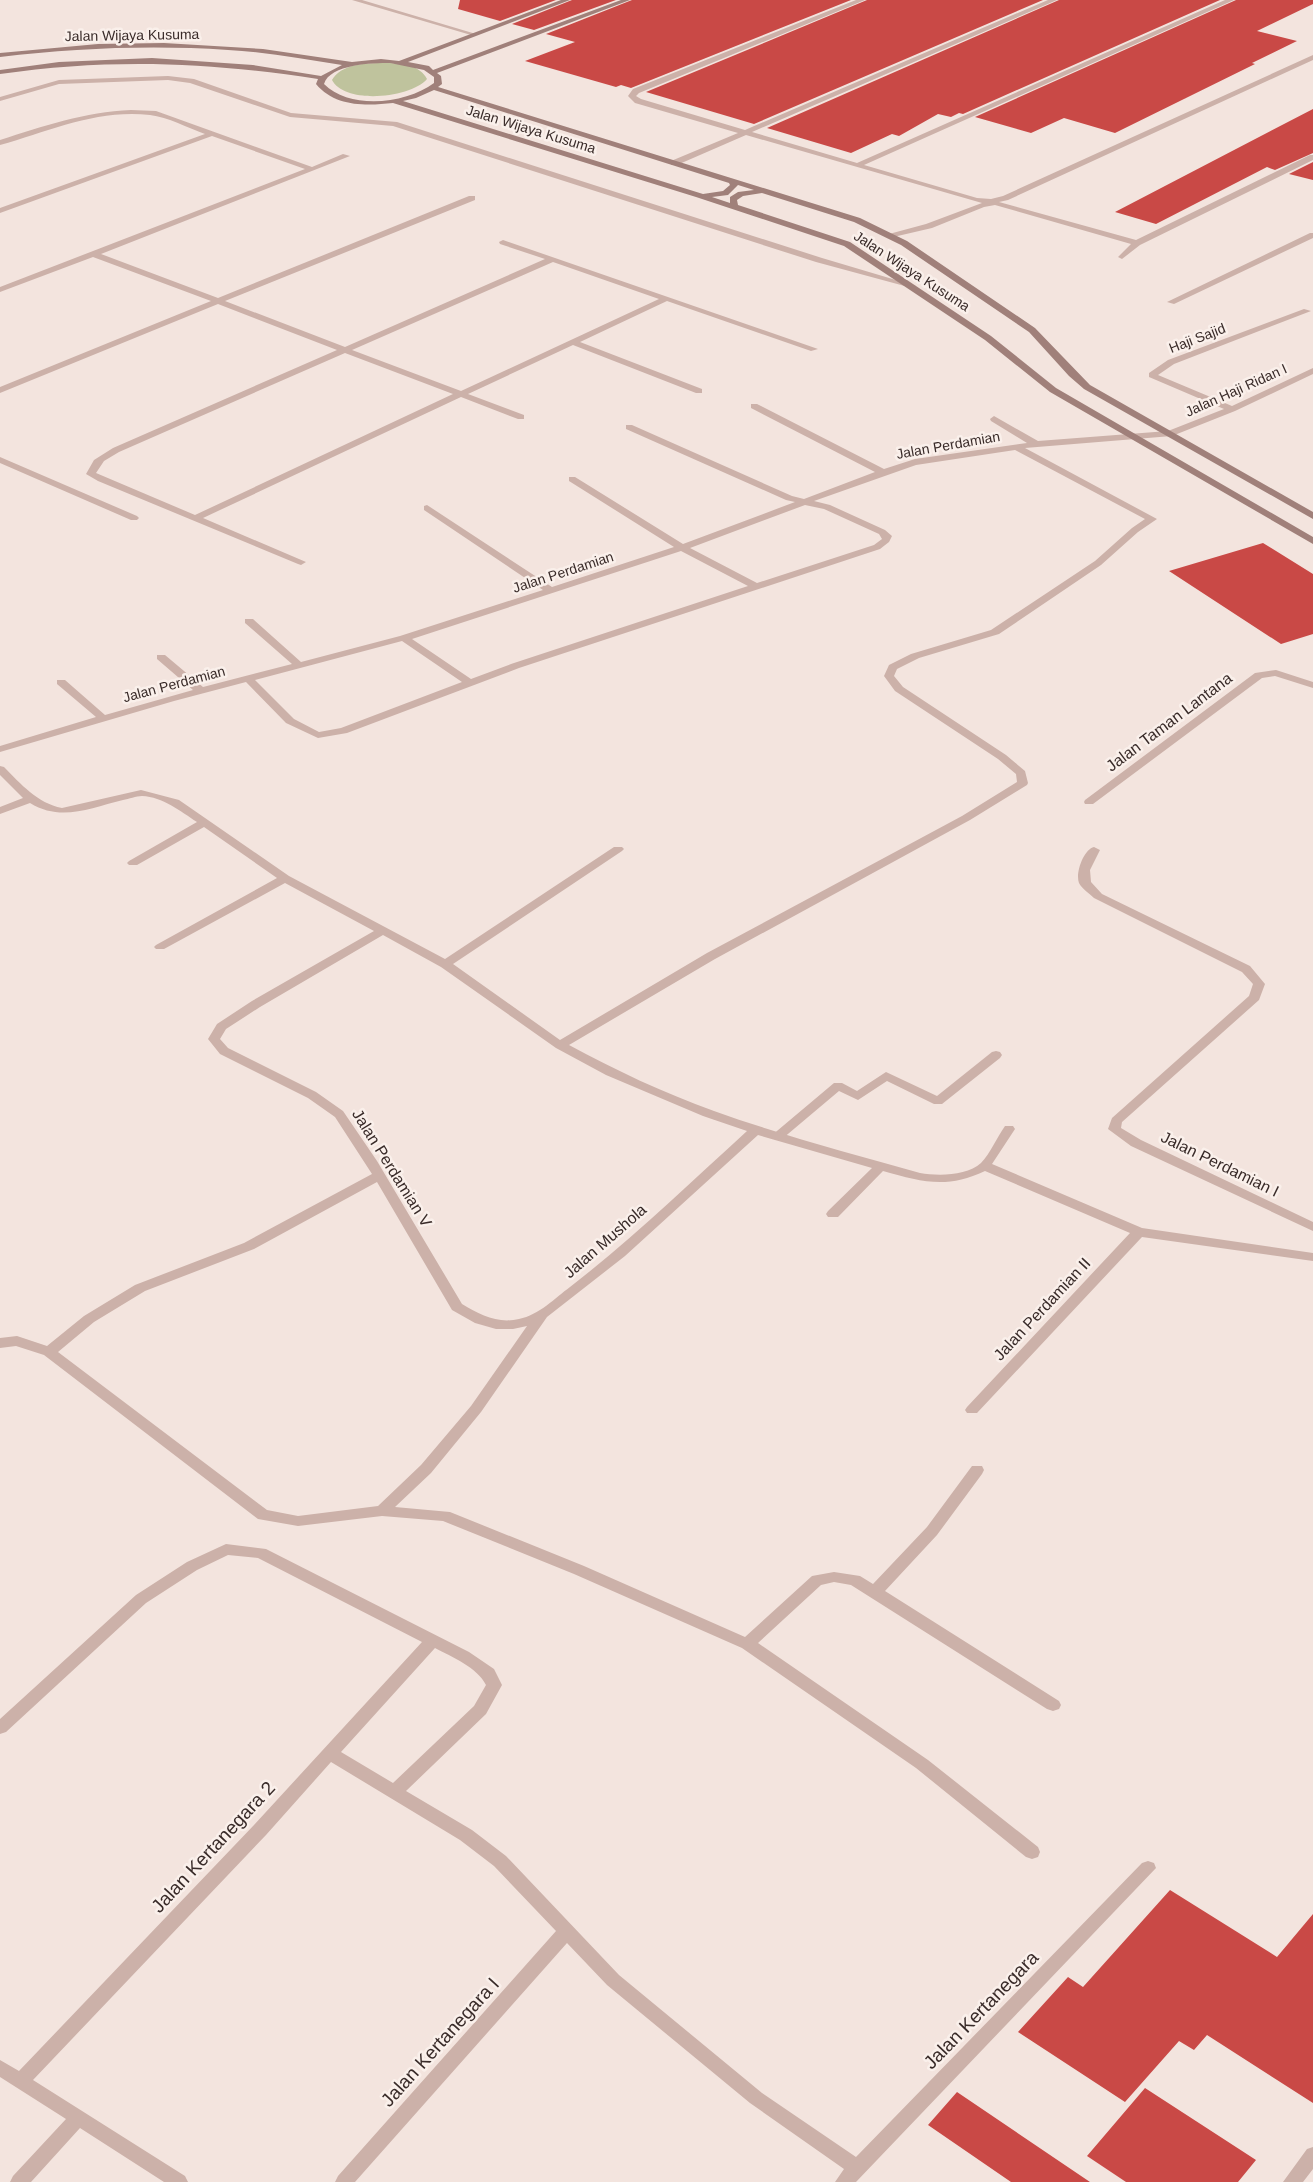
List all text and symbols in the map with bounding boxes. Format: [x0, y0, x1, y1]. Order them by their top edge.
street label: Jalan Wijaya Kusuma [65, 26, 200, 44]
street label: Jalan Wijaya Kusuma [464, 102, 598, 156]
street label: Jalan Wijaya Kusuma [851, 228, 973, 314]
street label: Haji Sajid [1167, 320, 1227, 356]
street label: Jalan Haji Ridan I [1183, 360, 1289, 420]
street label: Jalan Perdamian [895, 428, 1001, 462]
street label: Jalan Perdamian [511, 548, 615, 596]
street label: Jalan Perdamian [121, 663, 227, 705]
street label: Jalan Taman Lantana [1103, 669, 1235, 775]
street label: Jalan Perdamian V [349, 1106, 435, 1230]
street label: Jalan Perdamian I [1158, 1128, 1282, 1200]
street label: Jalan Mushola [560, 1201, 650, 1281]
street label: Jalan Perdamian II [990, 1254, 1094, 1364]
street label: Jalan Kertanegara 2 [147, 1777, 279, 1917]
street label: Jalan Kertanegara [920, 1947, 1043, 2073]
street label: Jalan Kertanegara I [377, 1973, 503, 2111]

